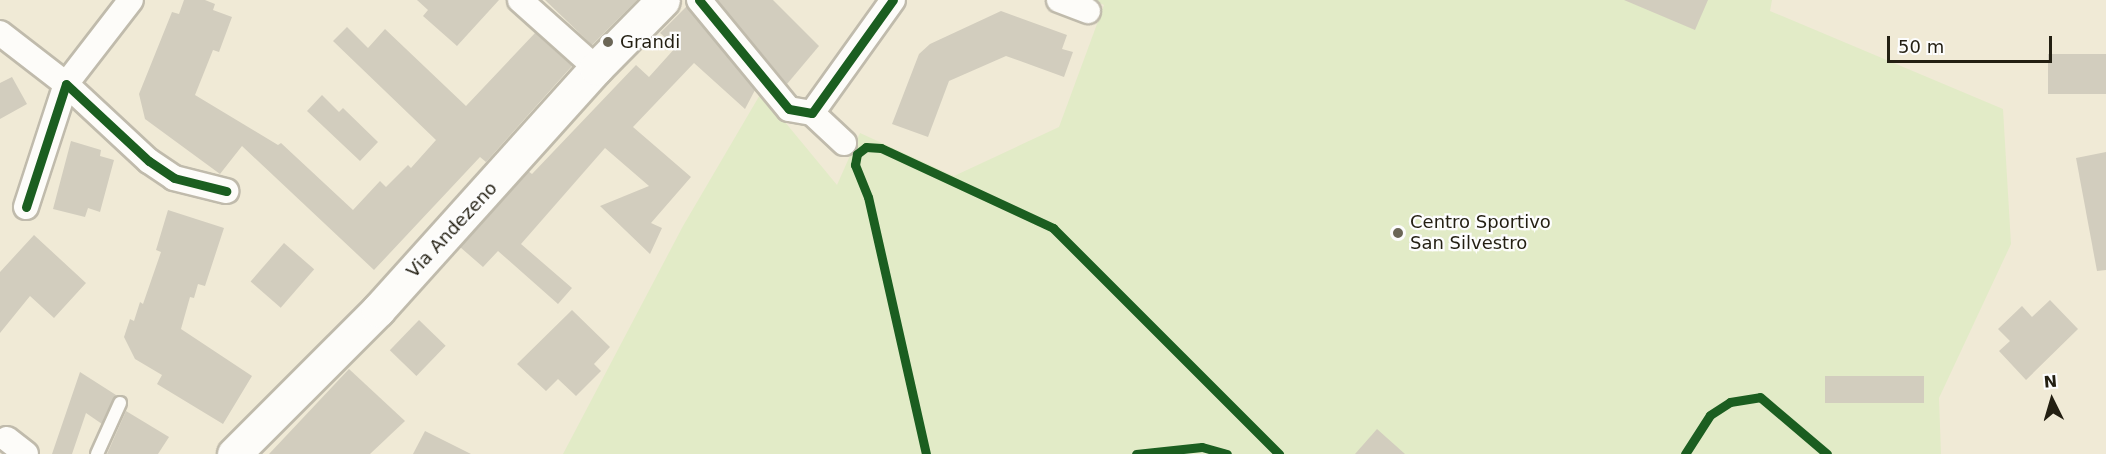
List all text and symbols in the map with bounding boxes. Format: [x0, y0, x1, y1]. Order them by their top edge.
scale bar [1890, 24, 2055, 62]
place label: Grandi [620, 31, 680, 53]
marker: Grandi [601, 35, 615, 49]
text: 50 m [1898, 36, 1944, 57]
street label: Via Andezeno [402, 178, 502, 282]
place label: Centro Sportivo San Silvestro [1410, 212, 1551, 254]
marker: Centro Sportivo San Silvestro [1391, 226, 1405, 240]
north arrow [2022, 370, 2082, 430]
text: N [2043, 372, 2058, 392]

